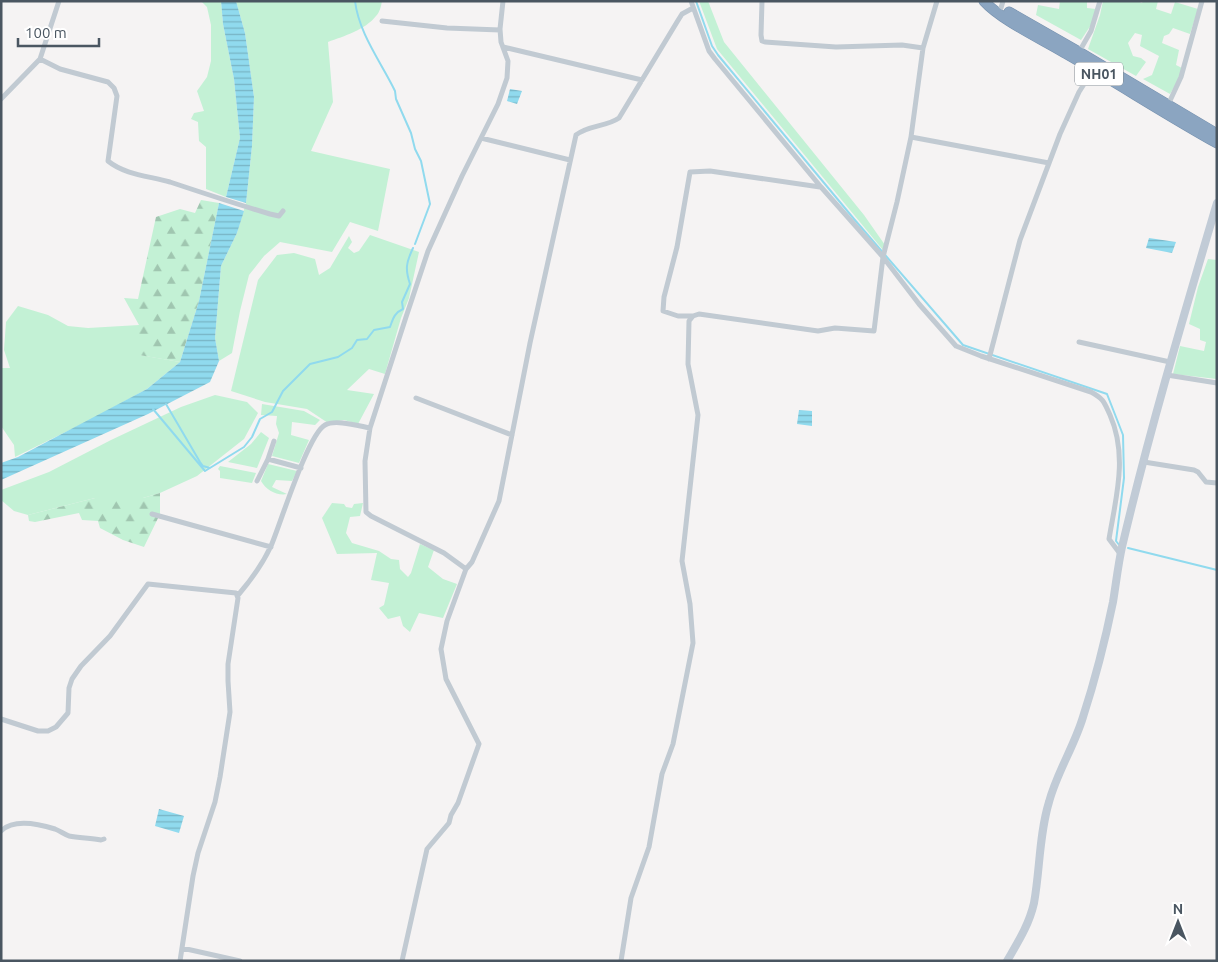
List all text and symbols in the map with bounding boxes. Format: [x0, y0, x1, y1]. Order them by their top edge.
scale bar [18, 15, 99, 47]
text: 100 m [25, 24, 67, 41]
road number: NH01 [1075, 62, 1123, 86]
north arrow [1153, 897, 1203, 947]
text: N [1173, 901, 1183, 917]

